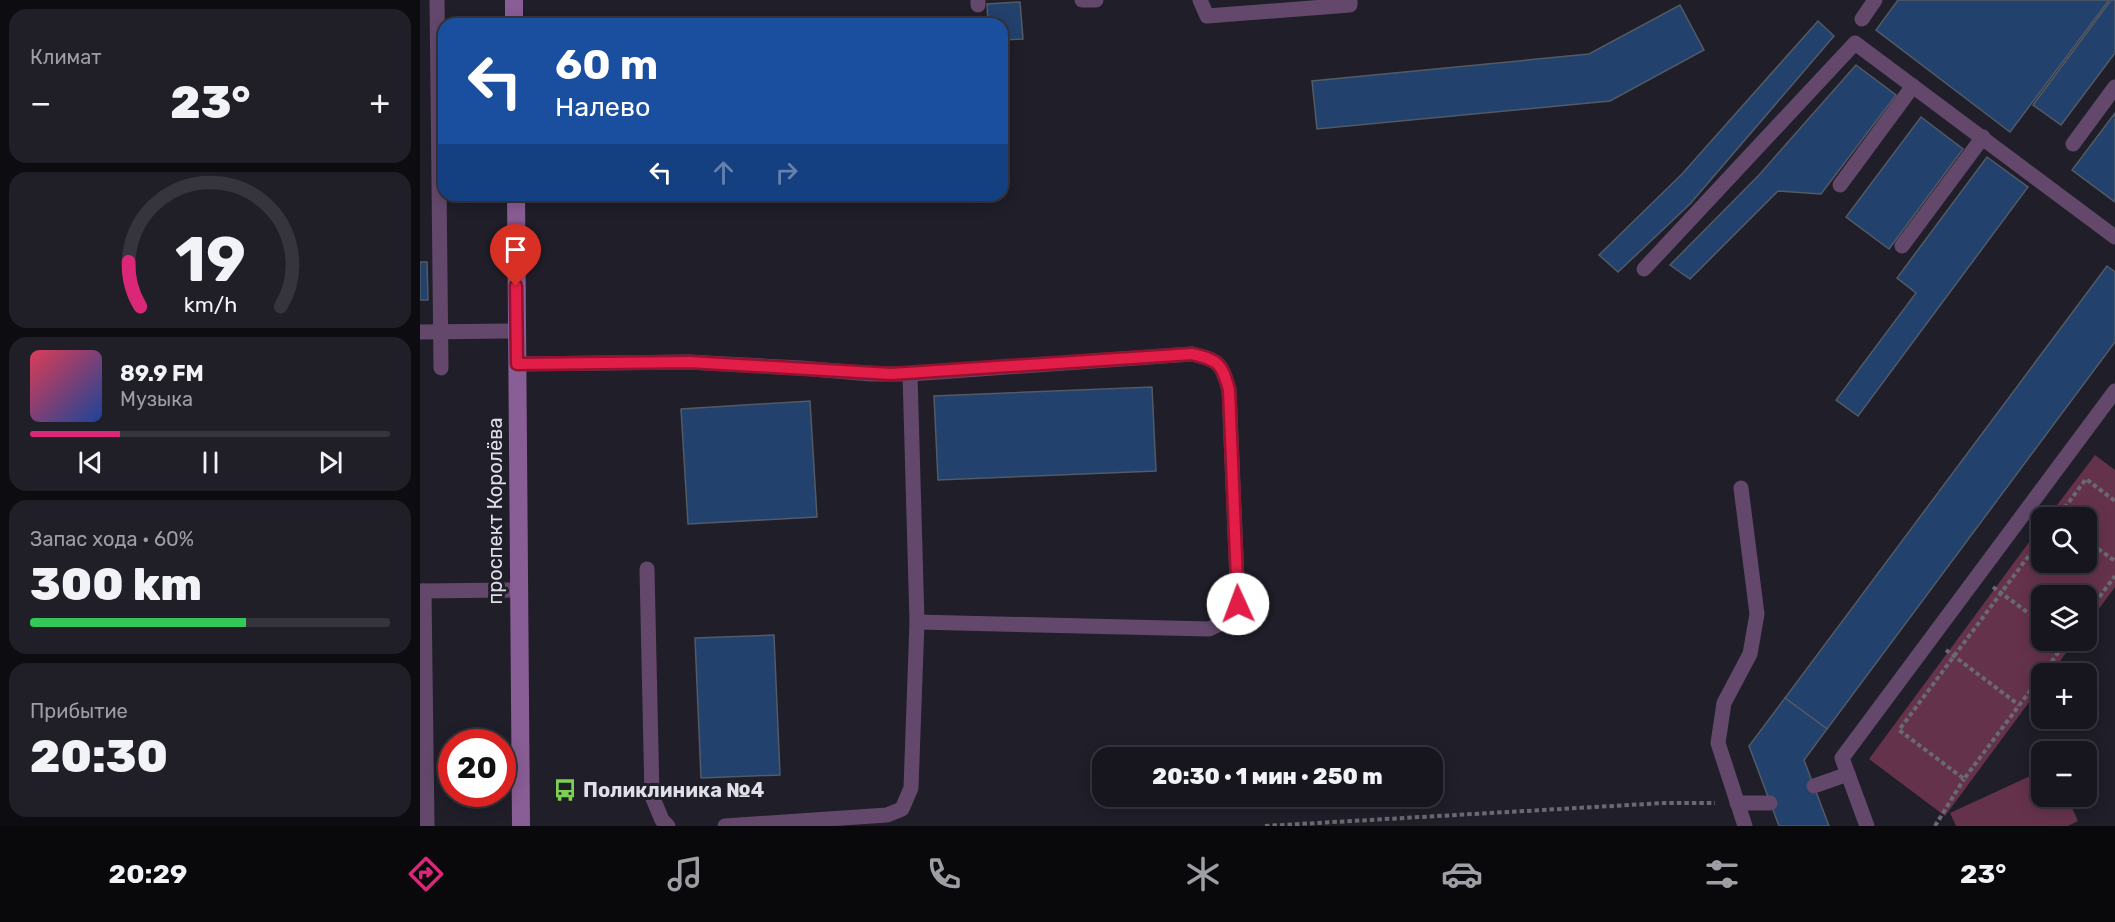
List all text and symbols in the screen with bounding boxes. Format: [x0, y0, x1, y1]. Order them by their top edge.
text: 60 m [555, 40, 658, 90]
icon: left [456, 42, 534, 120]
text: Климат [30, 45, 102, 69]
text: 23° [170, 76, 251, 129]
text: − [30, 83, 51, 122]
text: + [369, 83, 390, 122]
text: Налево [555, 91, 651, 123]
icon: left [644, 156, 677, 189]
icon: ahead [707, 156, 740, 189]
icon: right [770, 156, 803, 189]
text: 19 [174, 223, 246, 297]
pin [490, 224, 541, 286]
icon: arrive [499, 233, 532, 266]
text: km/h [183, 292, 237, 317]
text: 89.9 FM [120, 360, 204, 387]
text: Музыка [120, 387, 193, 411]
street label: проспект Королёва [483, 417, 507, 605]
icon: previous [74, 446, 107, 479]
icon: pause [194, 446, 227, 479]
icon: next [314, 446, 347, 479]
map controls [2031, 507, 2097, 807]
button: search [2031, 507, 2097, 573]
text: Запас хода · 60% [30, 527, 194, 551]
text: 300 km [30, 558, 202, 611]
position arrow [1206, 572, 1270, 636]
button: layers [2031, 585, 2097, 651]
button: + [2031, 663, 2097, 729]
text: Прибытие [30, 699, 128, 723]
speed limit sign: 20 [438, 729, 516, 807]
text: 20:30 [30, 730, 168, 783]
button: − [2031, 741, 2097, 807]
text: 20:30 · 1 мин · 250 m [1152, 763, 1383, 790]
bus stop icon: Поликлиника №4 [552, 777, 578, 803]
place label: Поликлиника №4 [583, 778, 765, 802]
icon: directions [405, 853, 447, 895]
icon: music [664, 853, 706, 895]
icon: phone [923, 853, 965, 895]
icon: climate [1182, 853, 1224, 895]
icon: car [1441, 853, 1483, 895]
icon: filters [1701, 853, 1743, 895]
text: 20:29 [109, 858, 187, 890]
text: 23° [1960, 858, 2006, 890]

